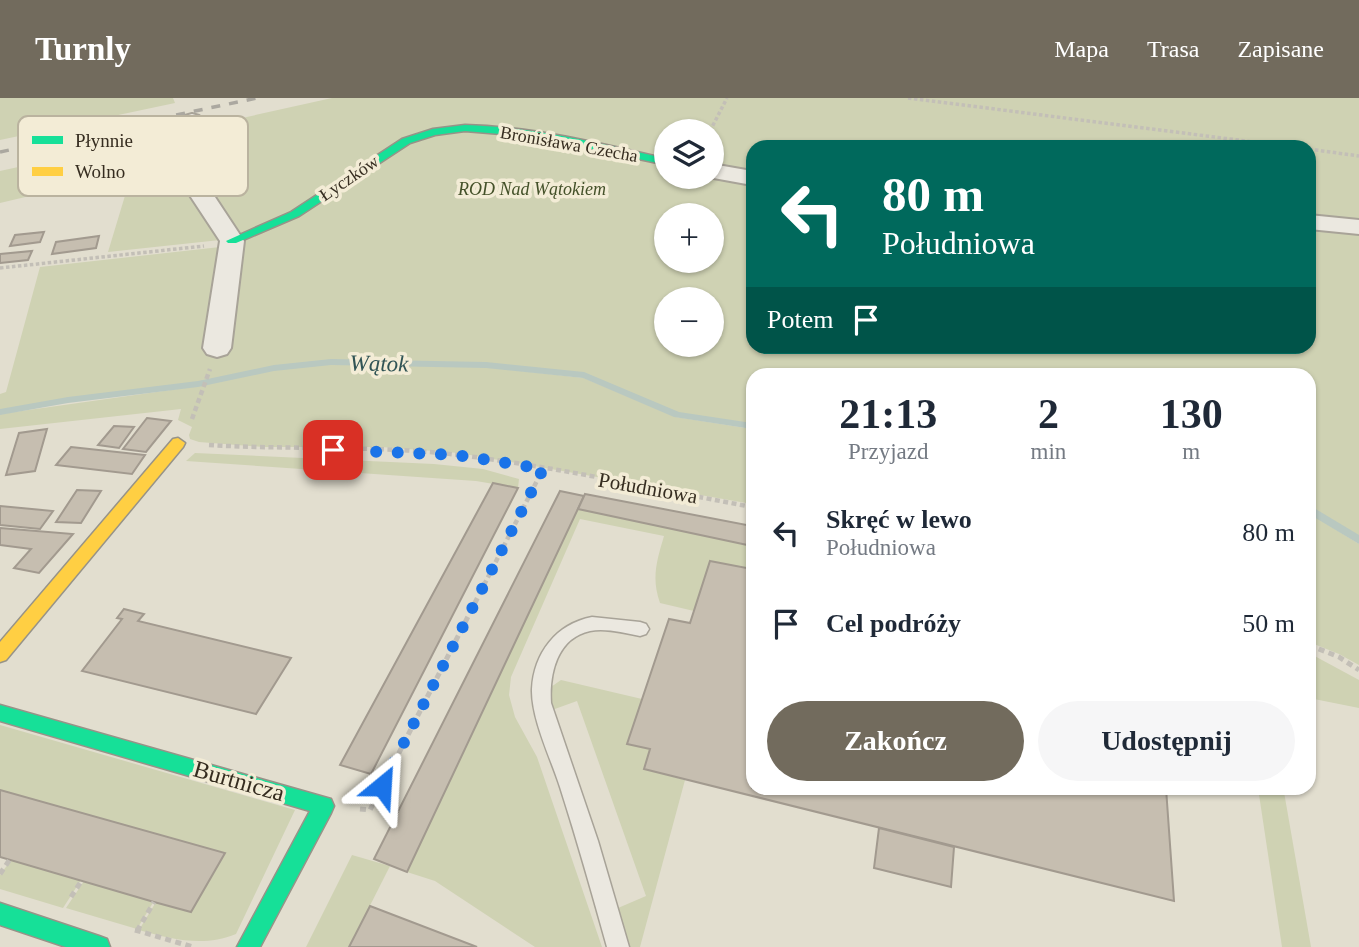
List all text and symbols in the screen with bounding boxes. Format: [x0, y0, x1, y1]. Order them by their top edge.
text: Turnly [35, 31, 131, 67]
text: Mapa [1054, 36, 1109, 62]
text: Trasa [1147, 36, 1199, 62]
text: Zapisane [1237, 36, 1324, 62]
legend [18, 116, 248, 196]
map controls [654, 119, 724, 357]
button: layers [654, 119, 724, 189]
street label: Bronisława Czecha [499, 122, 639, 166]
text: Płynnie [75, 130, 133, 151]
street label: Łyczków [316, 151, 382, 205]
text: Wolno [75, 161, 125, 182]
text: 80 m [882, 167, 984, 222]
icon: left [767, 168, 858, 259]
park label: ROD Nad Wątokiem [457, 179, 606, 199]
button: + [654, 203, 724, 273]
text: Południowa [882, 225, 1035, 261]
button: − [654, 287, 724, 357]
icon: arrive [847, 301, 885, 339]
text: Potem [767, 305, 833, 334]
water label: Wątok [349, 350, 409, 377]
text: 21:13 [839, 391, 937, 437]
text: 2 [1038, 391, 1059, 437]
text: 130 [1160, 391, 1223, 437]
pin [303, 420, 363, 480]
icon: arrive [314, 431, 352, 469]
text: Przyjazd [848, 439, 929, 464]
text: min [1031, 439, 1066, 464]
text: m [1182, 439, 1200, 464]
street label: Południowa [597, 467, 700, 509]
text: Skręć w lewo [826, 505, 972, 534]
icon: left [767, 514, 805, 552]
text: 80 m [1242, 518, 1295, 547]
text: Południowa [826, 535, 936, 560]
icon: arrive [767, 605, 805, 643]
text: Cel podróży [826, 609, 961, 638]
text: 50 m [1242, 609, 1295, 638]
button: Zakończ [767, 701, 1024, 781]
button: Udostępnij [1038, 701, 1295, 781]
position arrow [345, 749, 419, 823]
street label: Burtnicza [191, 756, 288, 806]

